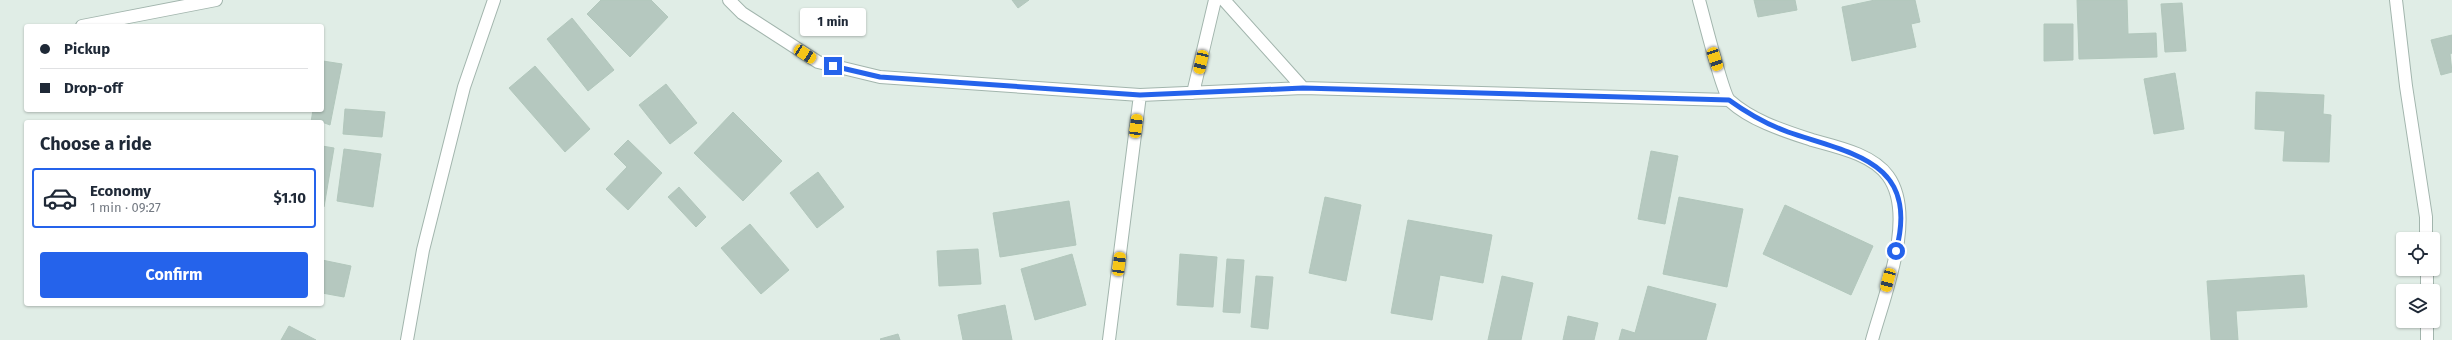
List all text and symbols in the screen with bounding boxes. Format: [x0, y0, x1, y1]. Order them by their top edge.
callout: 1 min [800, 8, 866, 36]
text: 1 min [817, 14, 849, 29]
text: Pickup [64, 40, 110, 58]
car [792, 42, 818, 66]
car [1706, 46, 1724, 72]
car [1192, 49, 1210, 75]
route end [824, 57, 842, 75]
text: Drop-off [64, 79, 123, 97]
car [1129, 113, 1143, 139]
text: Choose a ride [40, 133, 152, 155]
icon: car [42, 180, 78, 216]
text: Economy [90, 182, 151, 200]
text: $1.10 [274, 189, 306, 207]
text: 1 min · 09:27 [90, 200, 161, 215]
map controls [2396, 232, 2440, 328]
button: locate [2396, 232, 2440, 276]
route start [1887, 242, 1905, 260]
car [1112, 251, 1126, 277]
button: Confirm [40, 252, 308, 298]
car [1879, 267, 1897, 293]
button: layers [2396, 284, 2440, 328]

